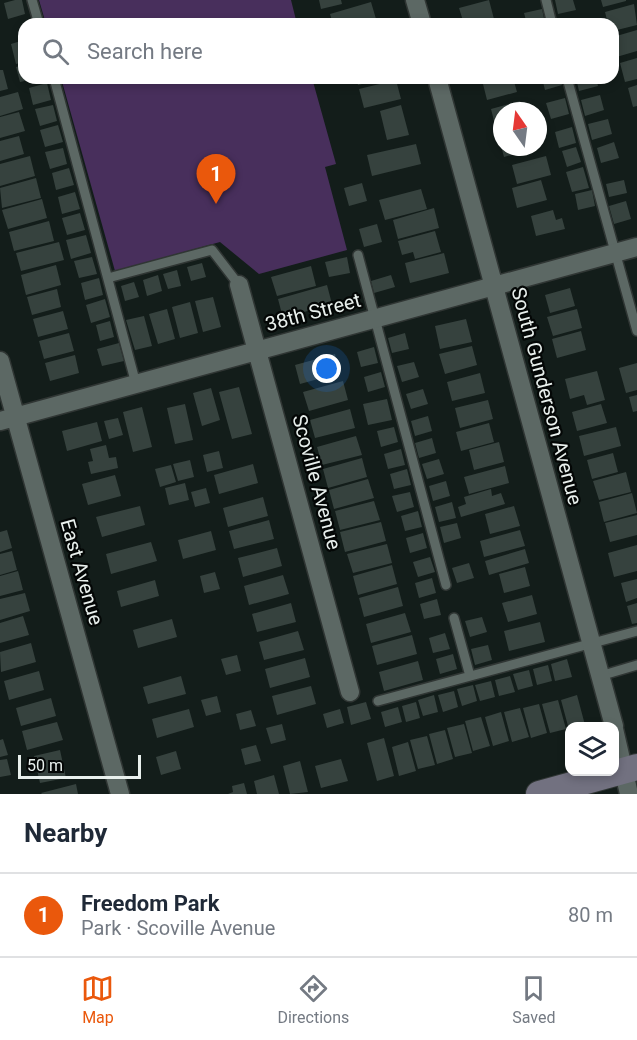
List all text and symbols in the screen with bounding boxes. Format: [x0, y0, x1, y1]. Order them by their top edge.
search box [18, 18, 619, 84]
icon: search [39, 35, 72, 68]
text: Search here [87, 39, 203, 64]
north arrow [493, 102, 547, 156]
pin: 1 [196, 154, 236, 204]
street label: South Gunderson Avenue [506, 285, 588, 507]
street label: 38th Street [263, 288, 363, 336]
your location [312, 354, 341, 383]
street label: Scoville Avenue [287, 412, 347, 552]
street label: East Avenue [55, 516, 109, 628]
map controls [565, 722, 619, 776]
button: layers [565, 722, 619, 776]
scale bar [18, 752, 141, 780]
text: 50 m [27, 756, 63, 775]
text: Nearby [24, 818, 107, 848]
text: Freedom Park [81, 891, 219, 916]
text: 1 [38, 903, 49, 927]
text: 80 m [568, 903, 613, 927]
text: Park · Scoville Avenue [81, 916, 275, 940]
tab: Map [81, 972, 114, 1027]
tab: Directions [277, 972, 349, 1027]
tab: Saved [512, 972, 556, 1027]

